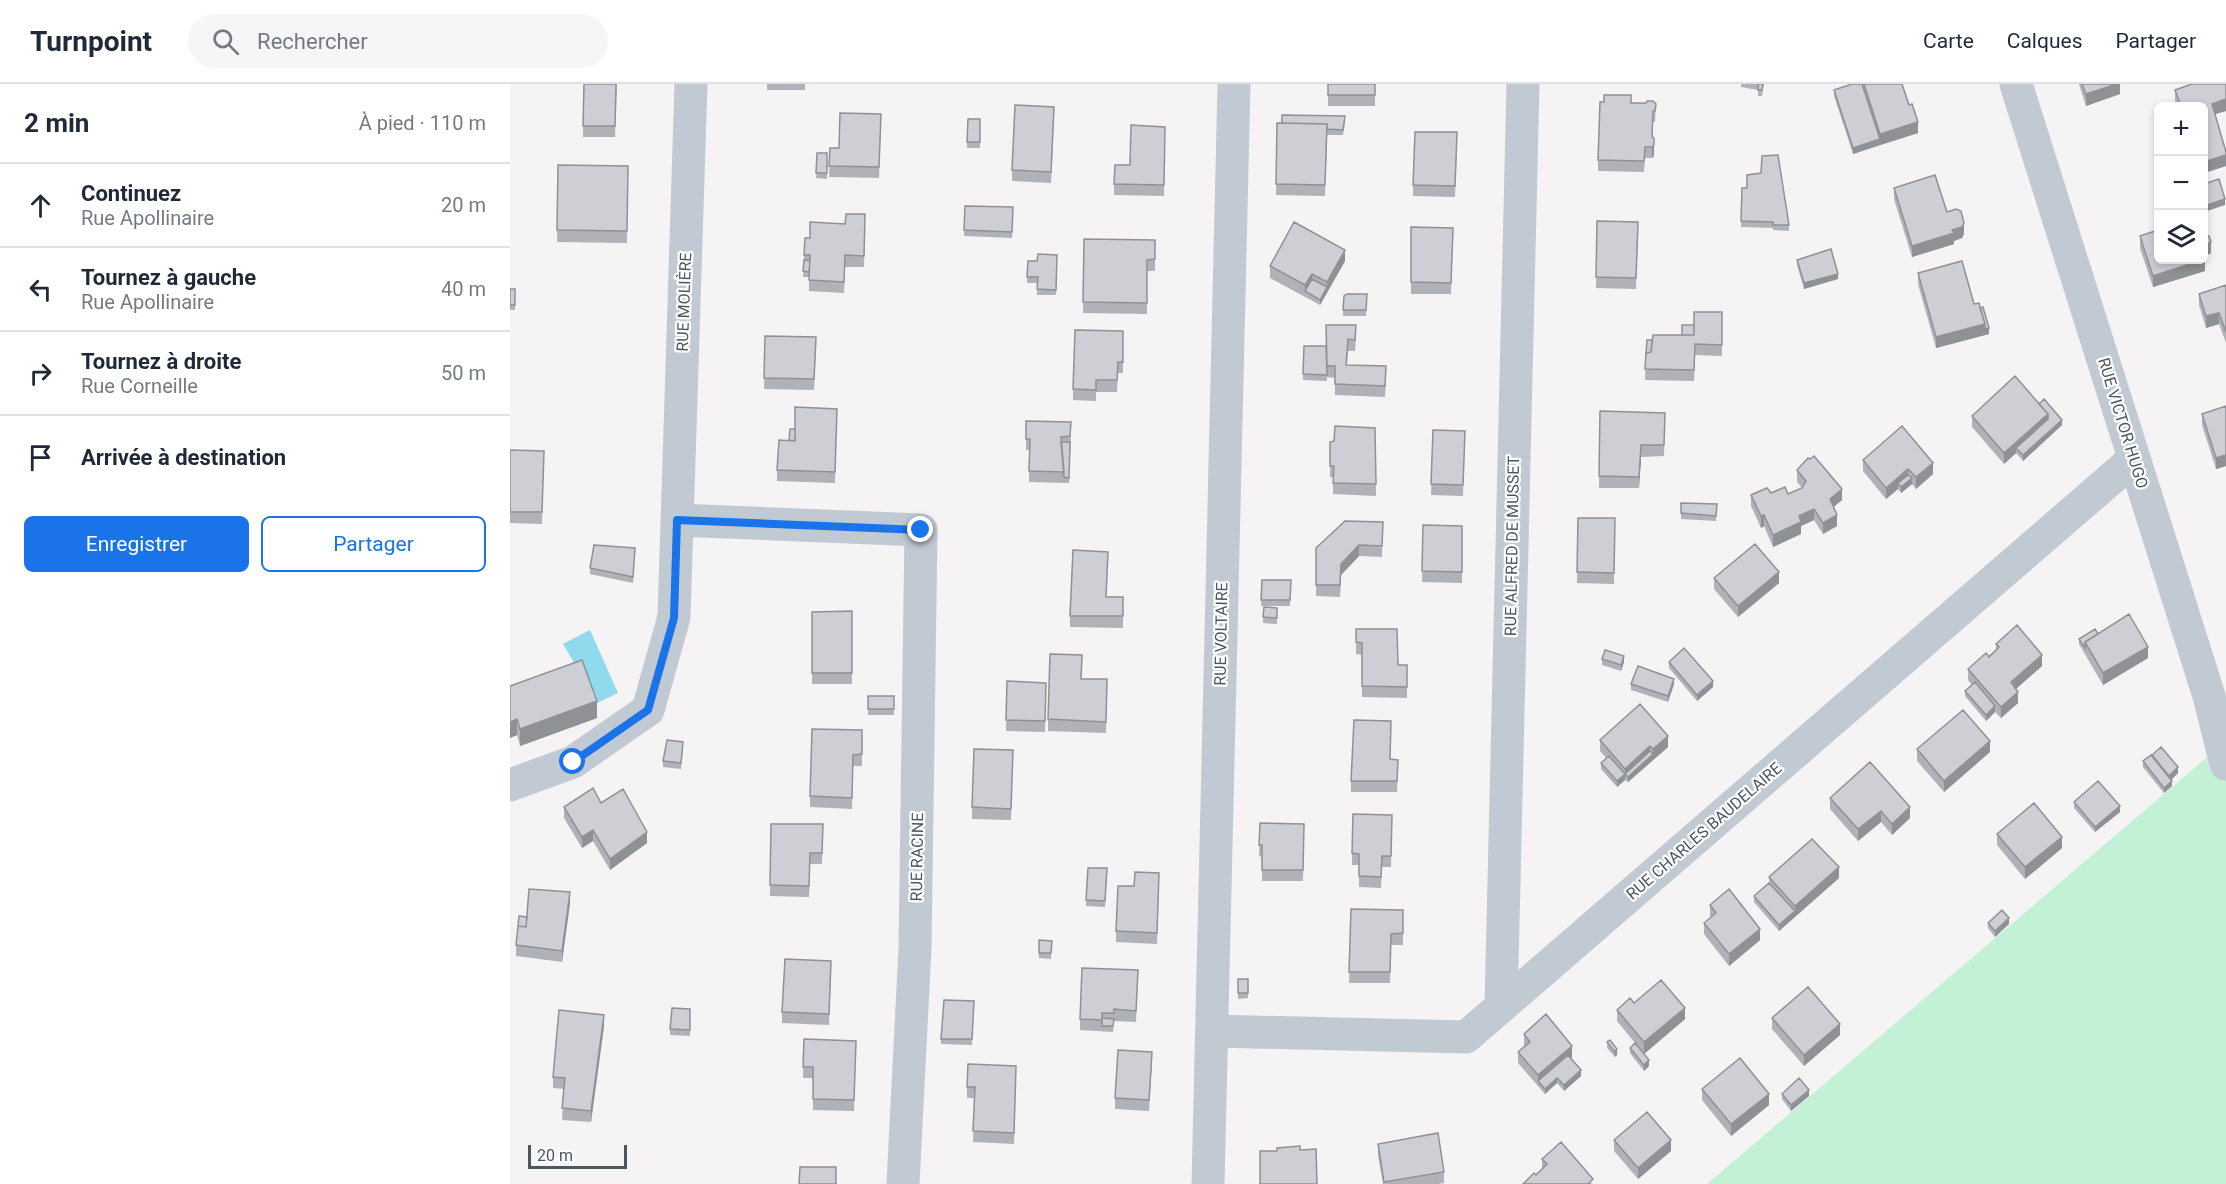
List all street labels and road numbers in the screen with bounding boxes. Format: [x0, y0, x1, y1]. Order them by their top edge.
street label: RUE MOLIÈRE [673, 252, 695, 352]
street label: RUE VICTOR HUGO [2094, 355, 2152, 491]
street label: RUE ALFRED DE MUSSET [1501, 455, 1523, 636]
street label: RUE VOLTAIRE [1211, 582, 1231, 686]
street label: RUE CHARLES BAUDELAIRE [1622, 758, 1786, 904]
street label: RUE RACINE [907, 812, 927, 902]

